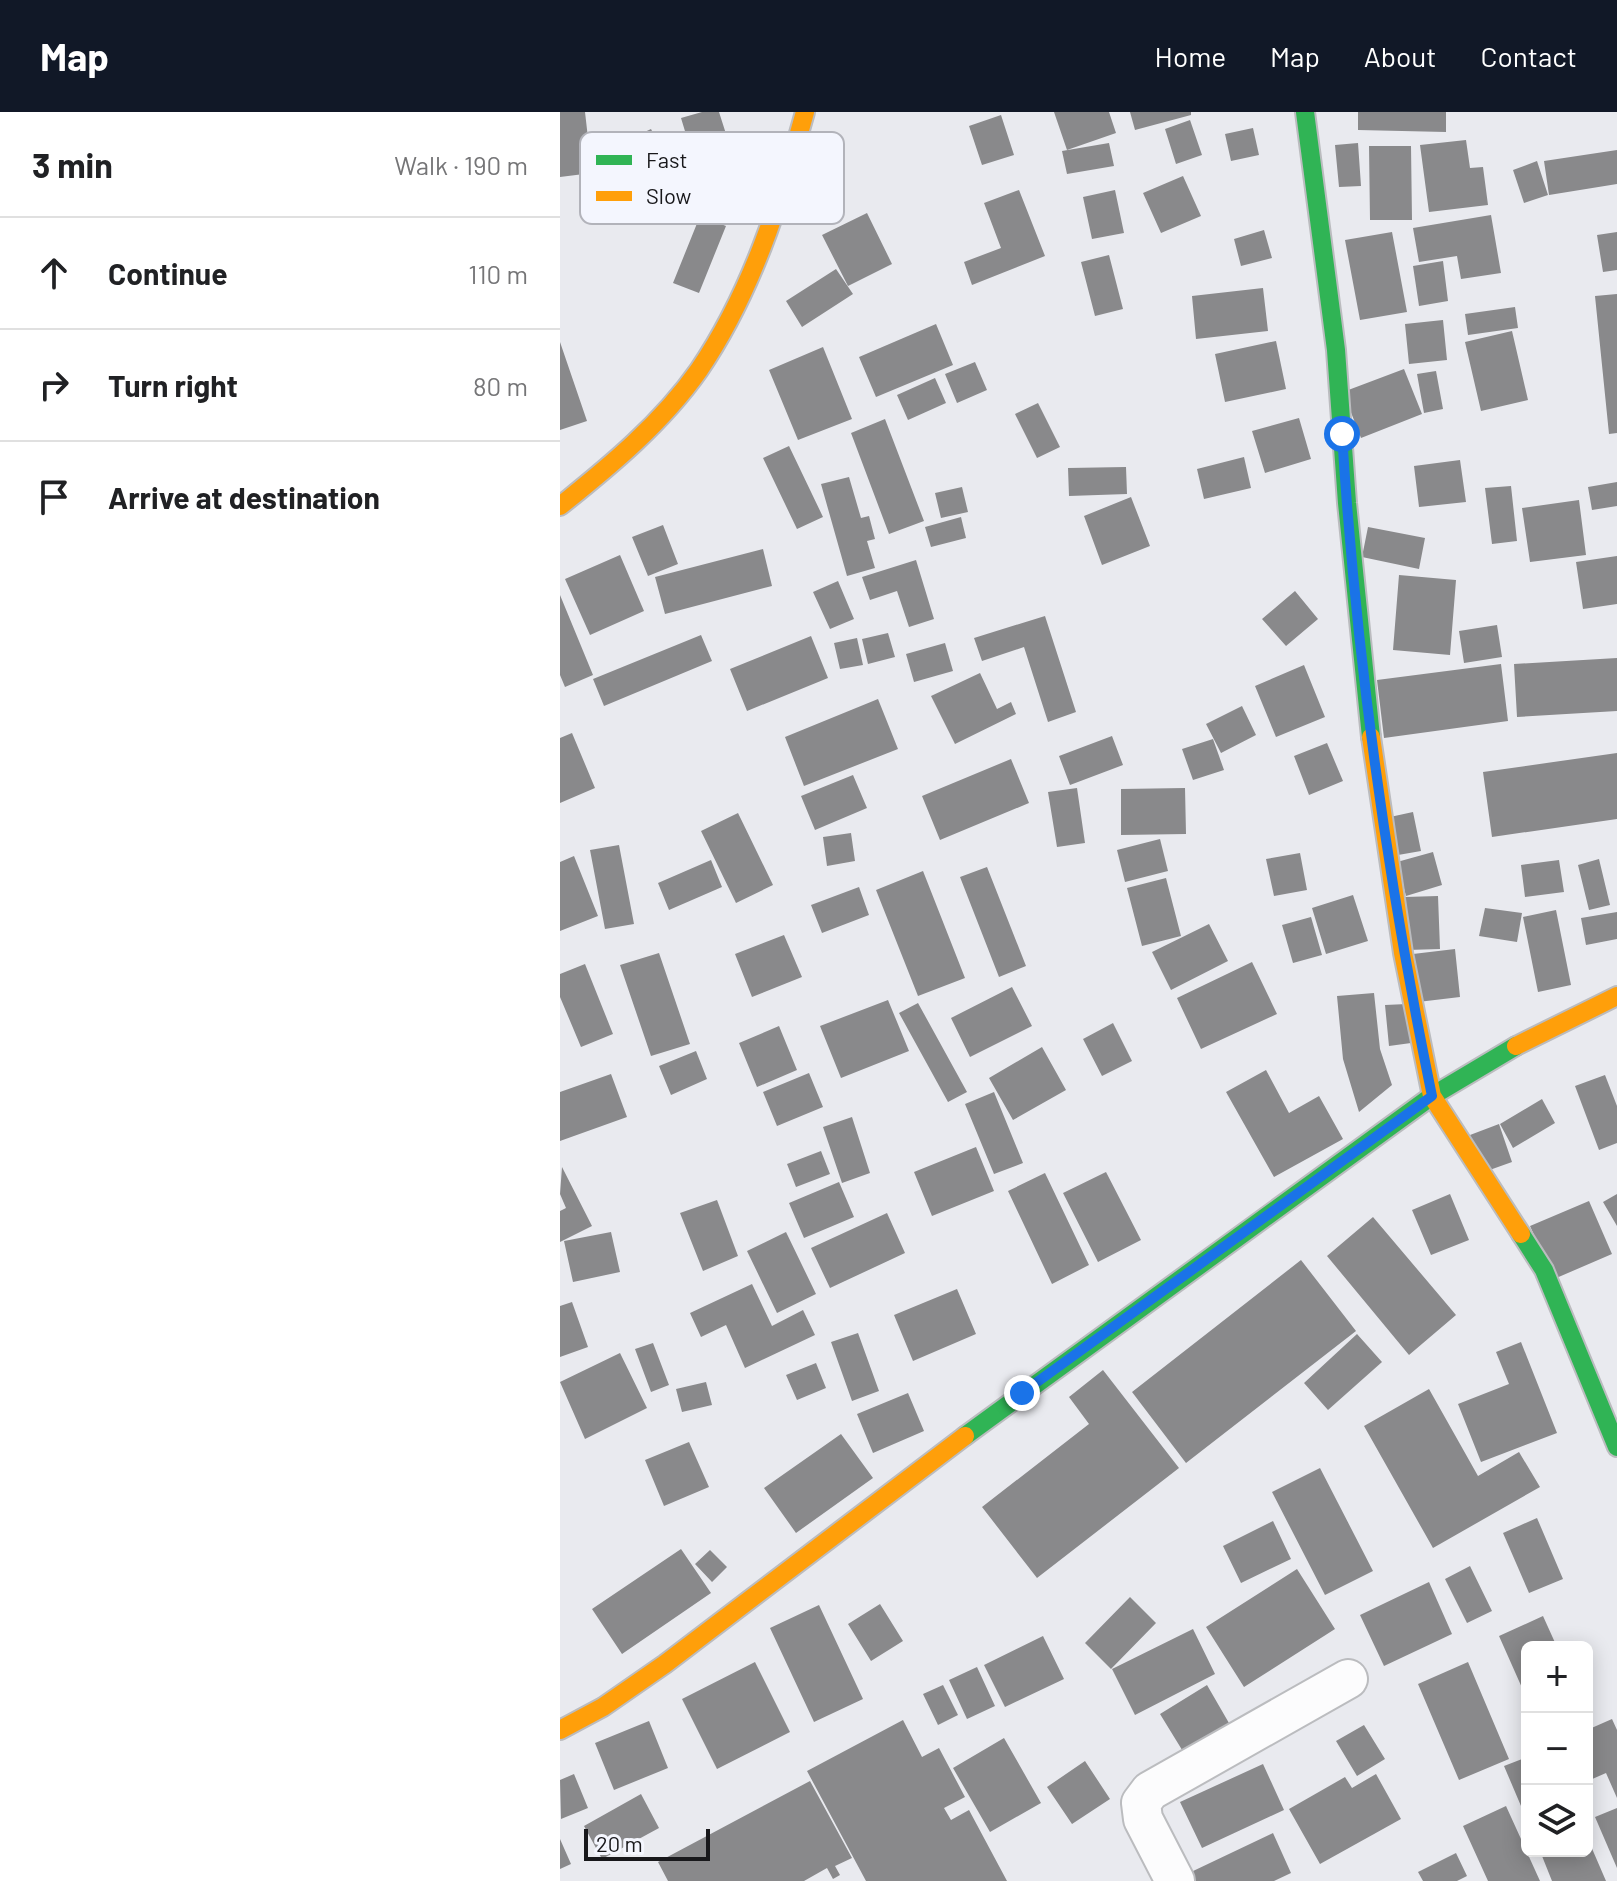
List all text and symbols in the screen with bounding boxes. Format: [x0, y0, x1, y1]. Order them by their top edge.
text: Map [40, 33, 109, 79]
text: Home [1155, 39, 1226, 73]
text: Map [1270, 39, 1320, 73]
text: About [1364, 39, 1436, 73]
text: Contact [1480, 39, 1577, 73]
legend [580, 132, 844, 224]
text: 3 min [32, 144, 113, 185]
text: Fast [646, 146, 688, 172]
text: Walk · 190 m [394, 149, 528, 180]
text: Slow [646, 182, 691, 208]
icon: ahead [32, 251, 76, 295]
text: Continue [108, 255, 228, 291]
text: 110 m [468, 258, 528, 289]
icon: right [32, 363, 76, 407]
text: Turn right [108, 367, 238, 403]
text: 80 m [473, 370, 528, 401]
route start [1324, 416, 1360, 452]
icon: arrive [32, 475, 76, 519]
text: Arrive at destination [108, 479, 380, 515]
route end [1004, 1375, 1040, 1411]
map controls [1521, 1641, 1593, 1857]
button: + [1521, 1641, 1593, 1713]
button: − [1521, 1713, 1593, 1785]
button: layers [1521, 1785, 1593, 1857]
scale bar [584, 1825, 710, 1861]
text: 20 m [596, 1830, 643, 1856]

